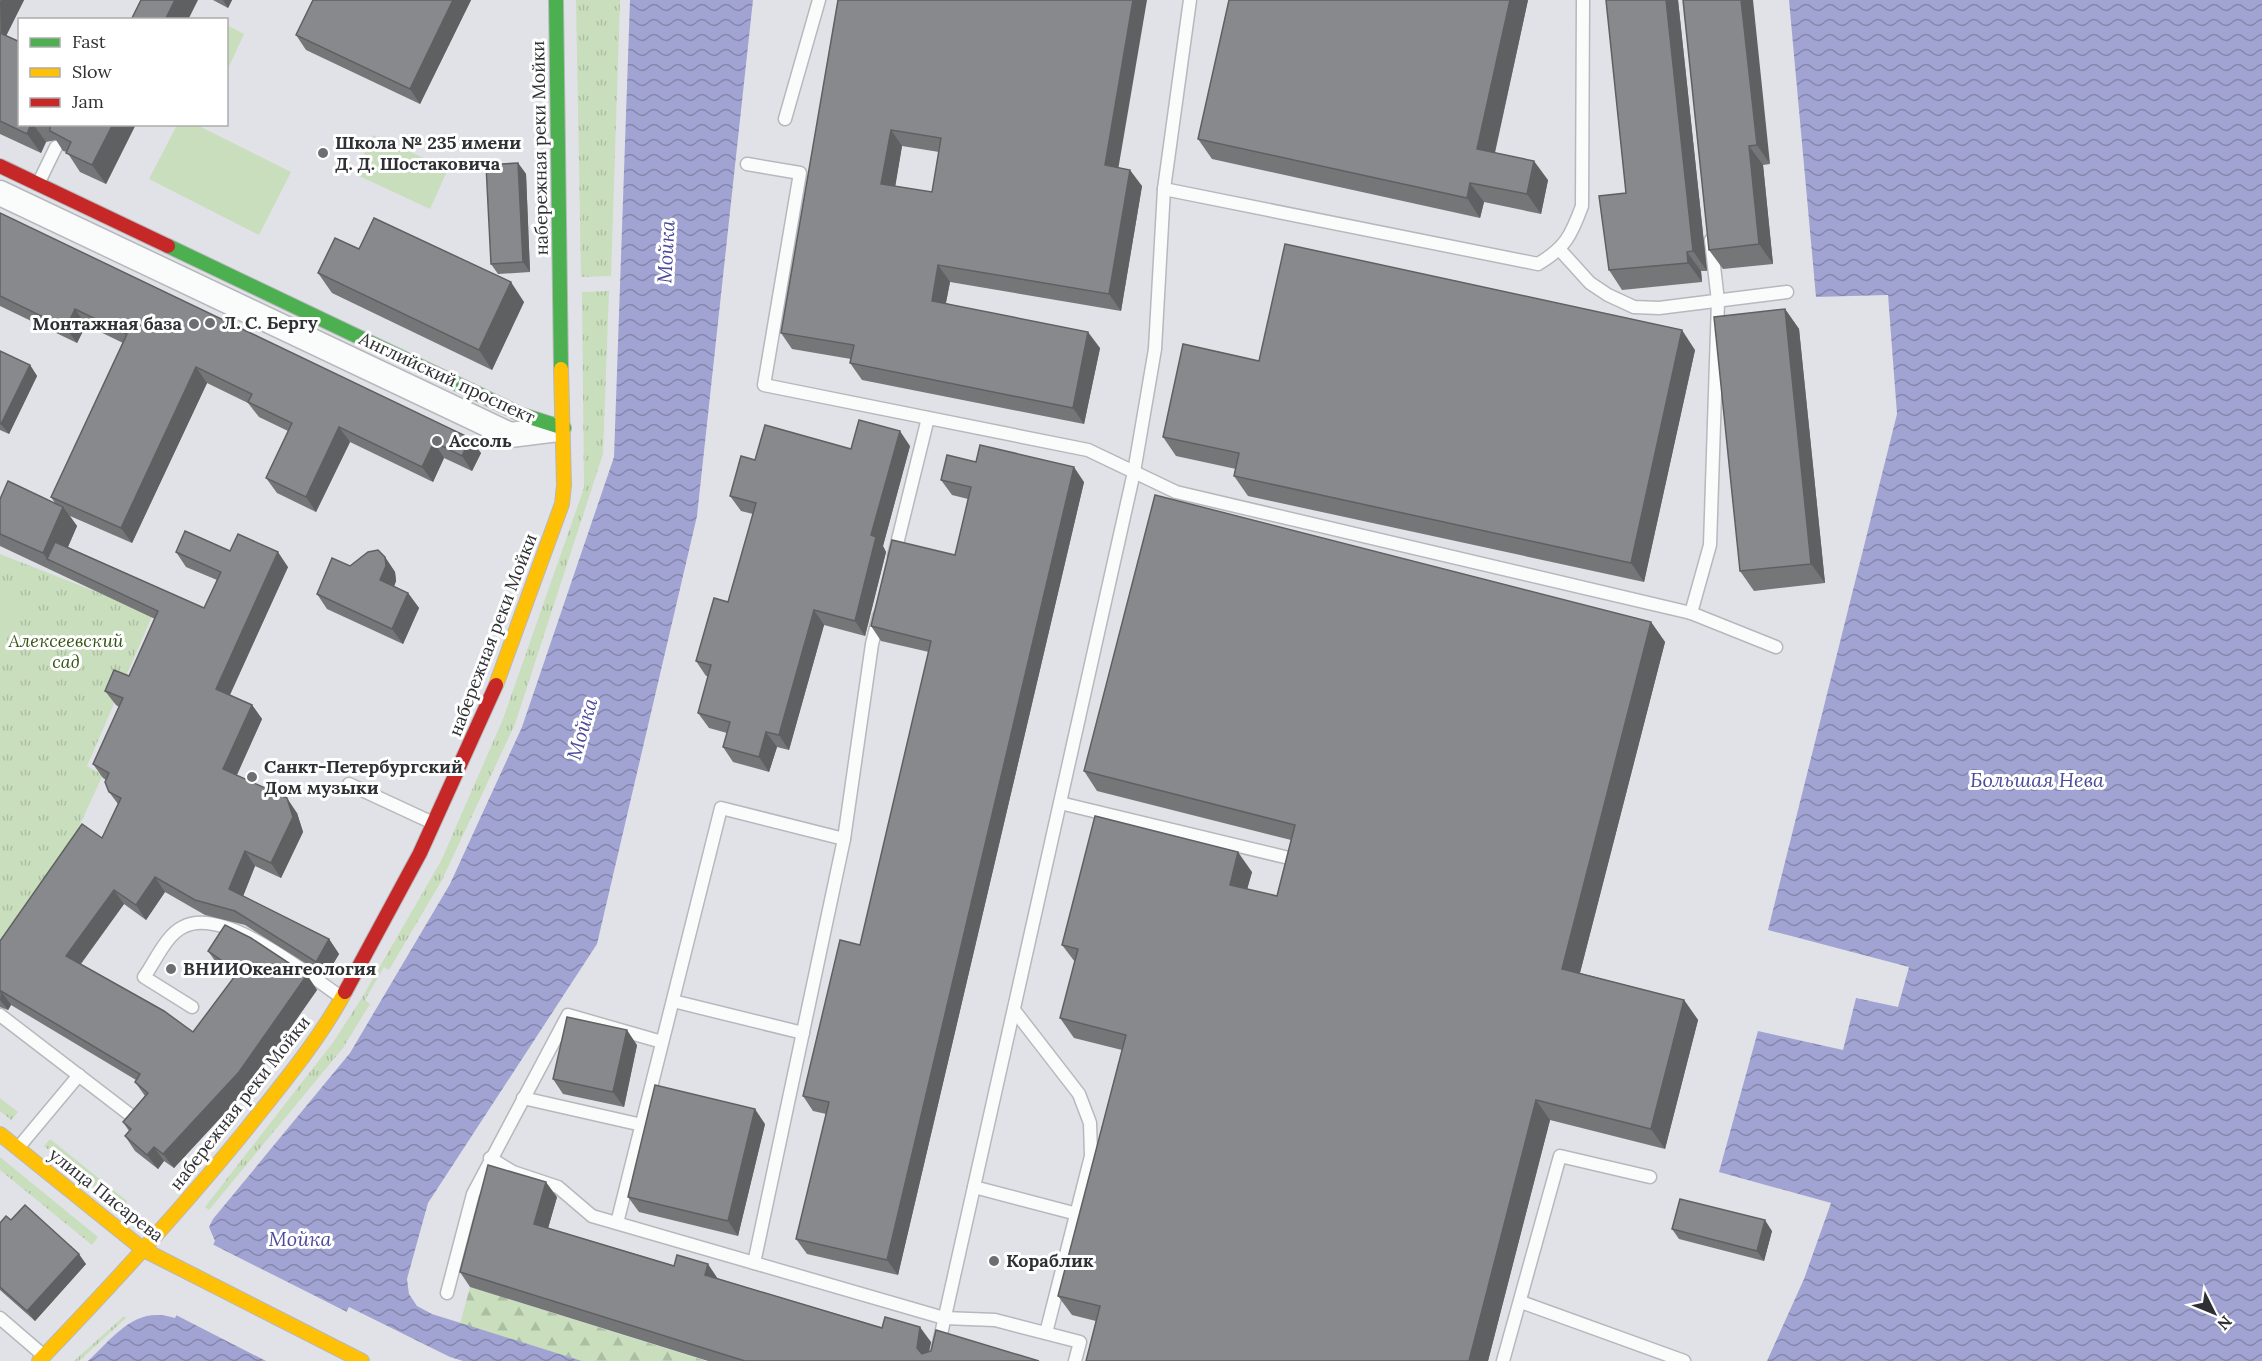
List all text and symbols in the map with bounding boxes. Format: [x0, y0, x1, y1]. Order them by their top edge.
legend [18, 18, 228, 126]
text: Fast [72, 30, 106, 53]
street label: набережная реки Мойки [526, 40, 553, 256]
text: Slow [72, 60, 112, 83]
text: Jam [71, 90, 104, 113]
place label: Школа № 235 имени Д. Д. Шостаковича [335, 131, 521, 175]
marker: Школа № 235 имени Д. Д. Шостаковича [316, 146, 330, 160]
water label: Мойка [651, 220, 680, 284]
place label: Л. С. Бергу [222, 311, 318, 334]
place label: Монтажная база [32, 312, 183, 335]
marker: Л. С. Бергу [203, 316, 217, 330]
marker: Монтажная база [187, 317, 201, 331]
street label: Английский проспект [355, 326, 539, 428]
place label: Ассоль [449, 429, 512, 452]
marker: Ассоль [430, 434, 444, 448]
street label: набережная реки Мойки [443, 530, 542, 739]
park label: Алексеевский сад [7, 629, 124, 673]
water label: Мойка [561, 695, 602, 763]
place label: Санкт-Петербургский Дом музыки [264, 755, 463, 799]
water label: Большая Нева [1970, 767, 2104, 792]
marker: Санкт-Петербургский Дом музыки [245, 770, 259, 784]
place label: ВНИИОкеангеология [183, 957, 376, 980]
marker: ВНИИОкеангеология [164, 962, 178, 976]
street label: набережная реки Мойки [164, 1011, 315, 1194]
street label: улица Писарева [44, 1143, 168, 1247]
water label: Мойка [268, 1226, 332, 1251]
place label: Кораблик [1006, 1249, 1094, 1272]
marker: Кораблик [987, 1254, 1001, 1268]
north arrow [2184, 1283, 2244, 1343]
text: N [2213, 1312, 2237, 1335]

